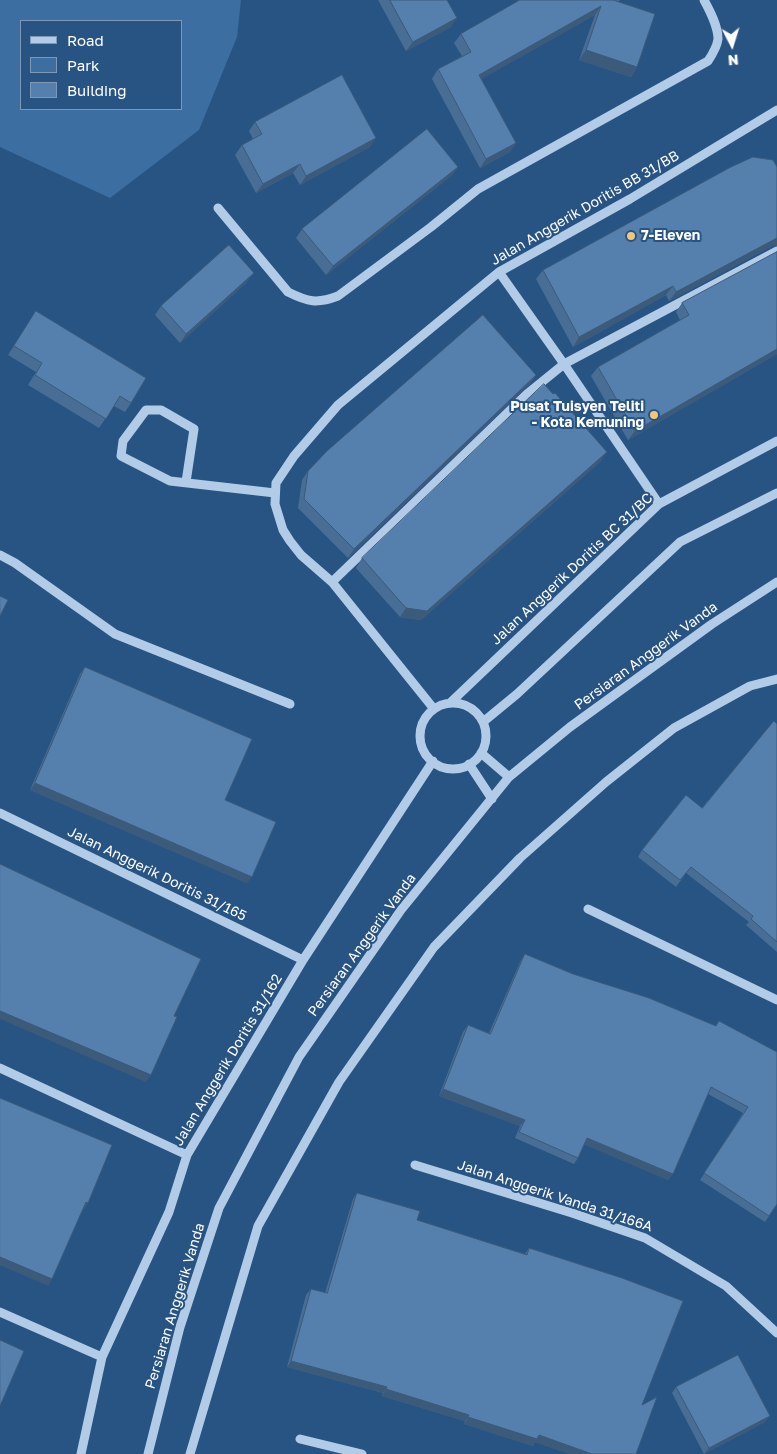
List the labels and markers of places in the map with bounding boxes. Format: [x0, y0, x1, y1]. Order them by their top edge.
place label: 7-Eleven [641, 228, 700, 244]
marker: 7-Eleven [625, 230, 637, 242]
place label: Pusat Tuisyen Teliti - Kota Kemuning [510, 399, 644, 432]
marker: Pusat Tuisyen Teliti - Kota Kemuning [648, 409, 660, 421]

